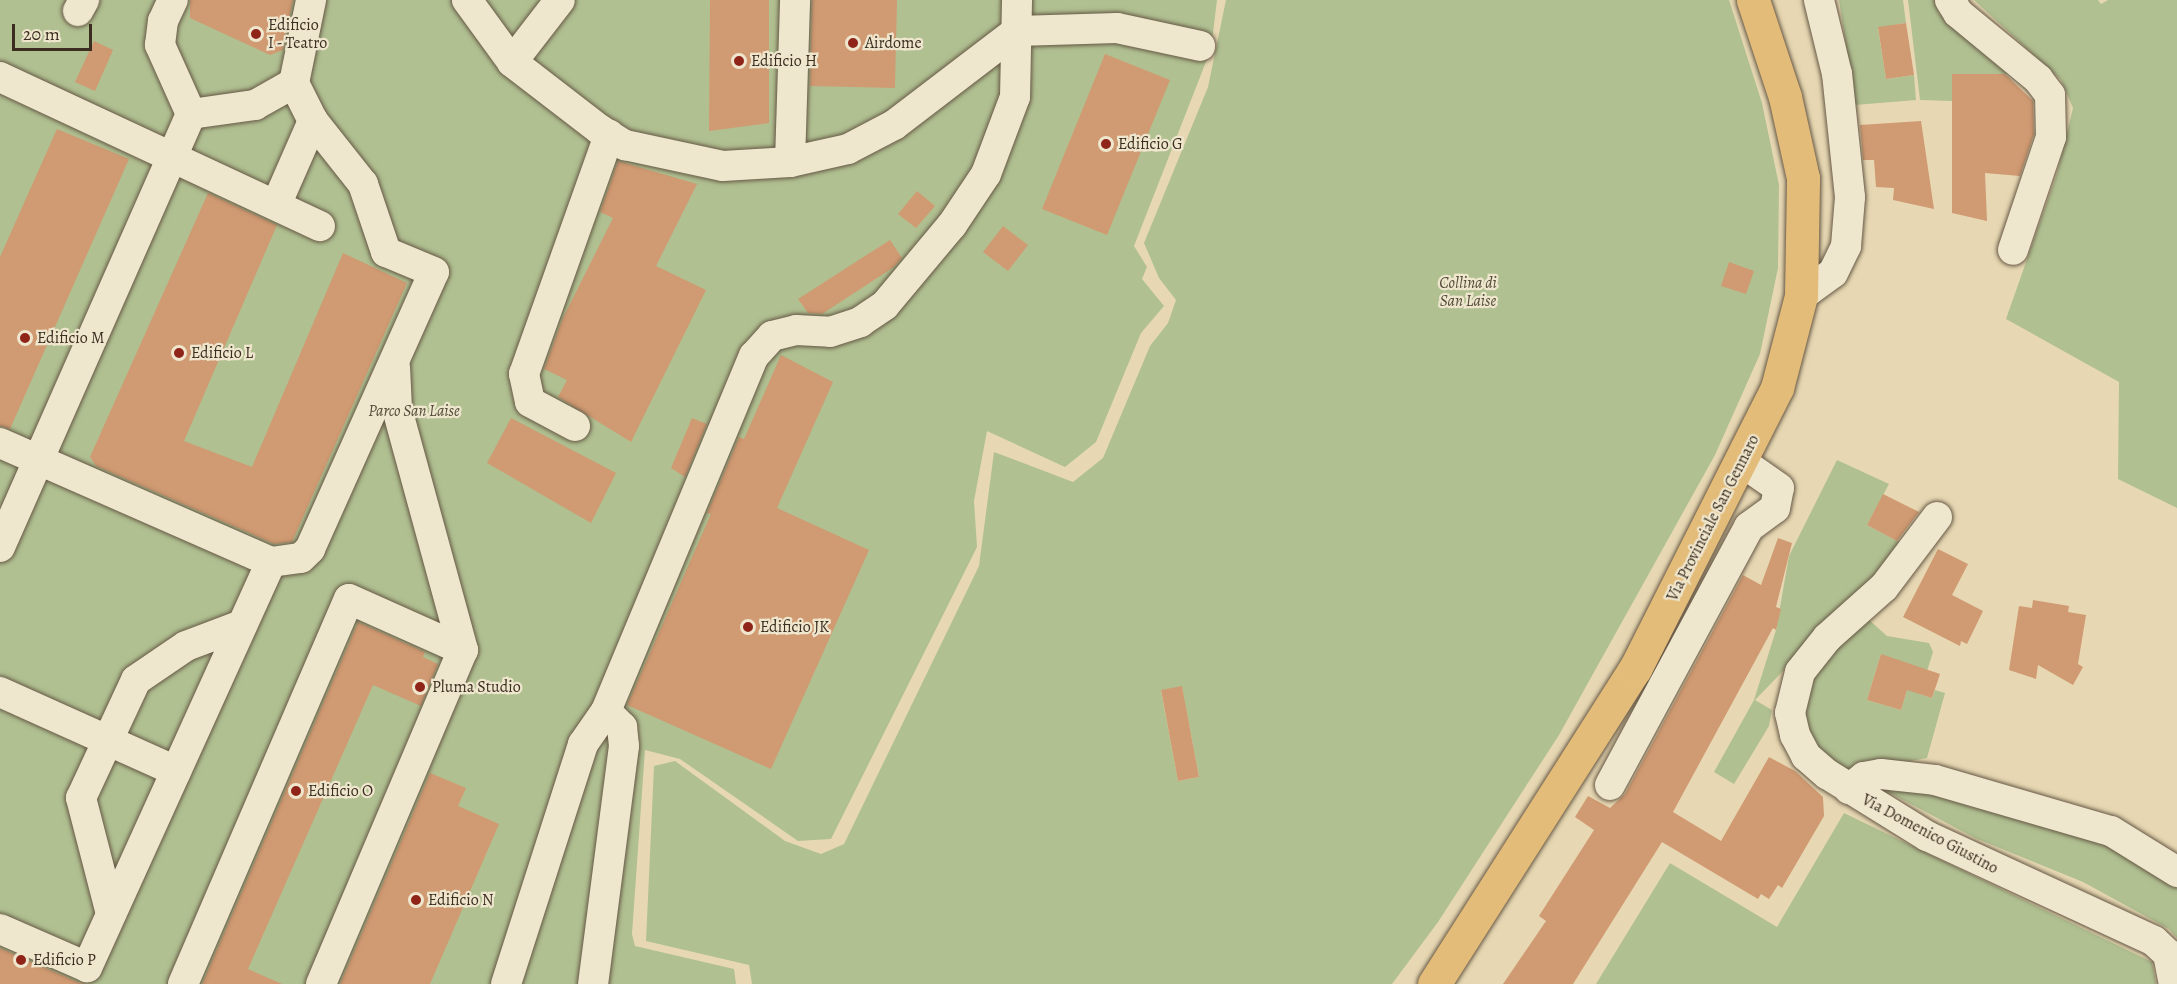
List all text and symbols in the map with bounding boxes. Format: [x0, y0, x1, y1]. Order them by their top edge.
scale bar [15, 12, 94, 50]
place label: Edificio I - Teatro [268, 15, 328, 53]
text: 20 m [23, 22, 60, 46]
marker: Edificio I - Teatro [249, 27, 263, 41]
place label: Airdome [865, 33, 922, 53]
marker: Airdome [846, 36, 860, 50]
place label: Edificio H [751, 51, 817, 71]
marker: Edificio H [732, 54, 746, 68]
place label: Edificio G [1118, 134, 1183, 154]
marker: Edificio G [1099, 137, 1113, 151]
park label: Collina di San Laise [1439, 273, 1497, 311]
place label: Edificio M [37, 328, 105, 348]
marker: Edificio M [18, 331, 32, 345]
place label: Edificio L [191, 343, 253, 363]
marker: Edificio L [172, 346, 186, 360]
park label: Parco San Laise [368, 401, 460, 421]
street label: Via Provinciale San Gennaro [1663, 432, 1763, 604]
place label: Edificio JK [760, 617, 829, 637]
marker: Edificio JK [741, 620, 755, 634]
place label: Pluma Studio [432, 677, 521, 697]
marker: Pluma Studio [413, 680, 427, 694]
place label: Edificio O [308, 781, 373, 801]
marker: Edificio O [289, 784, 303, 798]
street label: Via Domenico Giustino [1859, 790, 2001, 878]
place label: Edificio N [428, 890, 493, 910]
marker: Edificio N [409, 893, 423, 907]
place label: Edificio P [33, 950, 96, 970]
marker: Edificio P [14, 953, 28, 967]

